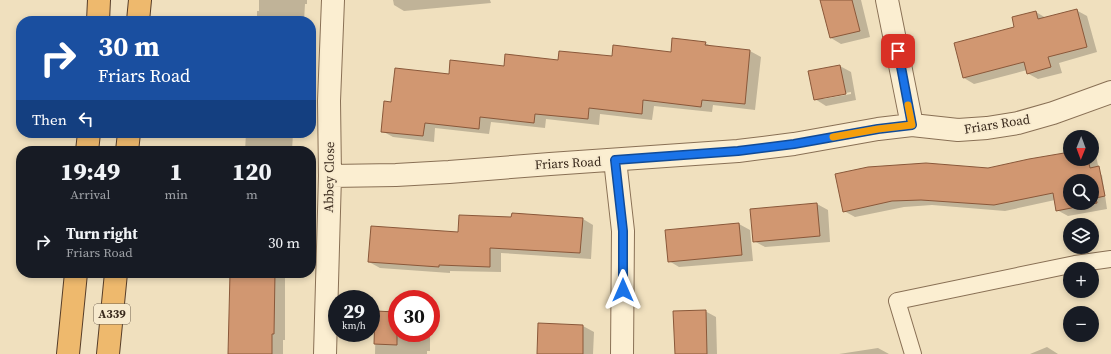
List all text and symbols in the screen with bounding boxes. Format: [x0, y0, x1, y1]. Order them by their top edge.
text: 30 m [98, 27, 160, 65]
icon: right [32, 32, 84, 84]
pin [881, 34, 915, 68]
icon: arrive [887, 40, 909, 62]
text: Friars Road [98, 63, 190, 88]
icon: left [75, 108, 97, 130]
text: Then [32, 109, 67, 130]
street label: Friars Road [963, 110, 1032, 138]
north arrow [1063, 130, 1099, 166]
map controls [1063, 130, 1099, 342]
street label: Abbey Close [320, 141, 338, 213]
street label: Friars Road [534, 153, 602, 173]
text: 19:49 [60, 155, 120, 188]
text: 1 [170, 155, 183, 188]
text: 120 [232, 155, 272, 188]
button: search [1063, 174, 1099, 210]
text: Arrival [70, 186, 110, 203]
text: min [164, 186, 188, 203]
text: m [246, 186, 258, 203]
button: layers [1063, 218, 1099, 254]
text: Turn right [66, 223, 138, 244]
icon: right [32, 231, 54, 253]
text: 30 m [268, 232, 300, 253]
text: Friars Road [66, 244, 133, 261]
button: + [1063, 262, 1099, 298]
position arrow [602, 269, 644, 311]
speed limit sign: 30 [388, 290, 440, 342]
text: 29 [343, 297, 365, 325]
road number: A339 [94, 304, 130, 324]
button: − [1063, 306, 1099, 342]
text: km/h [342, 319, 366, 332]

